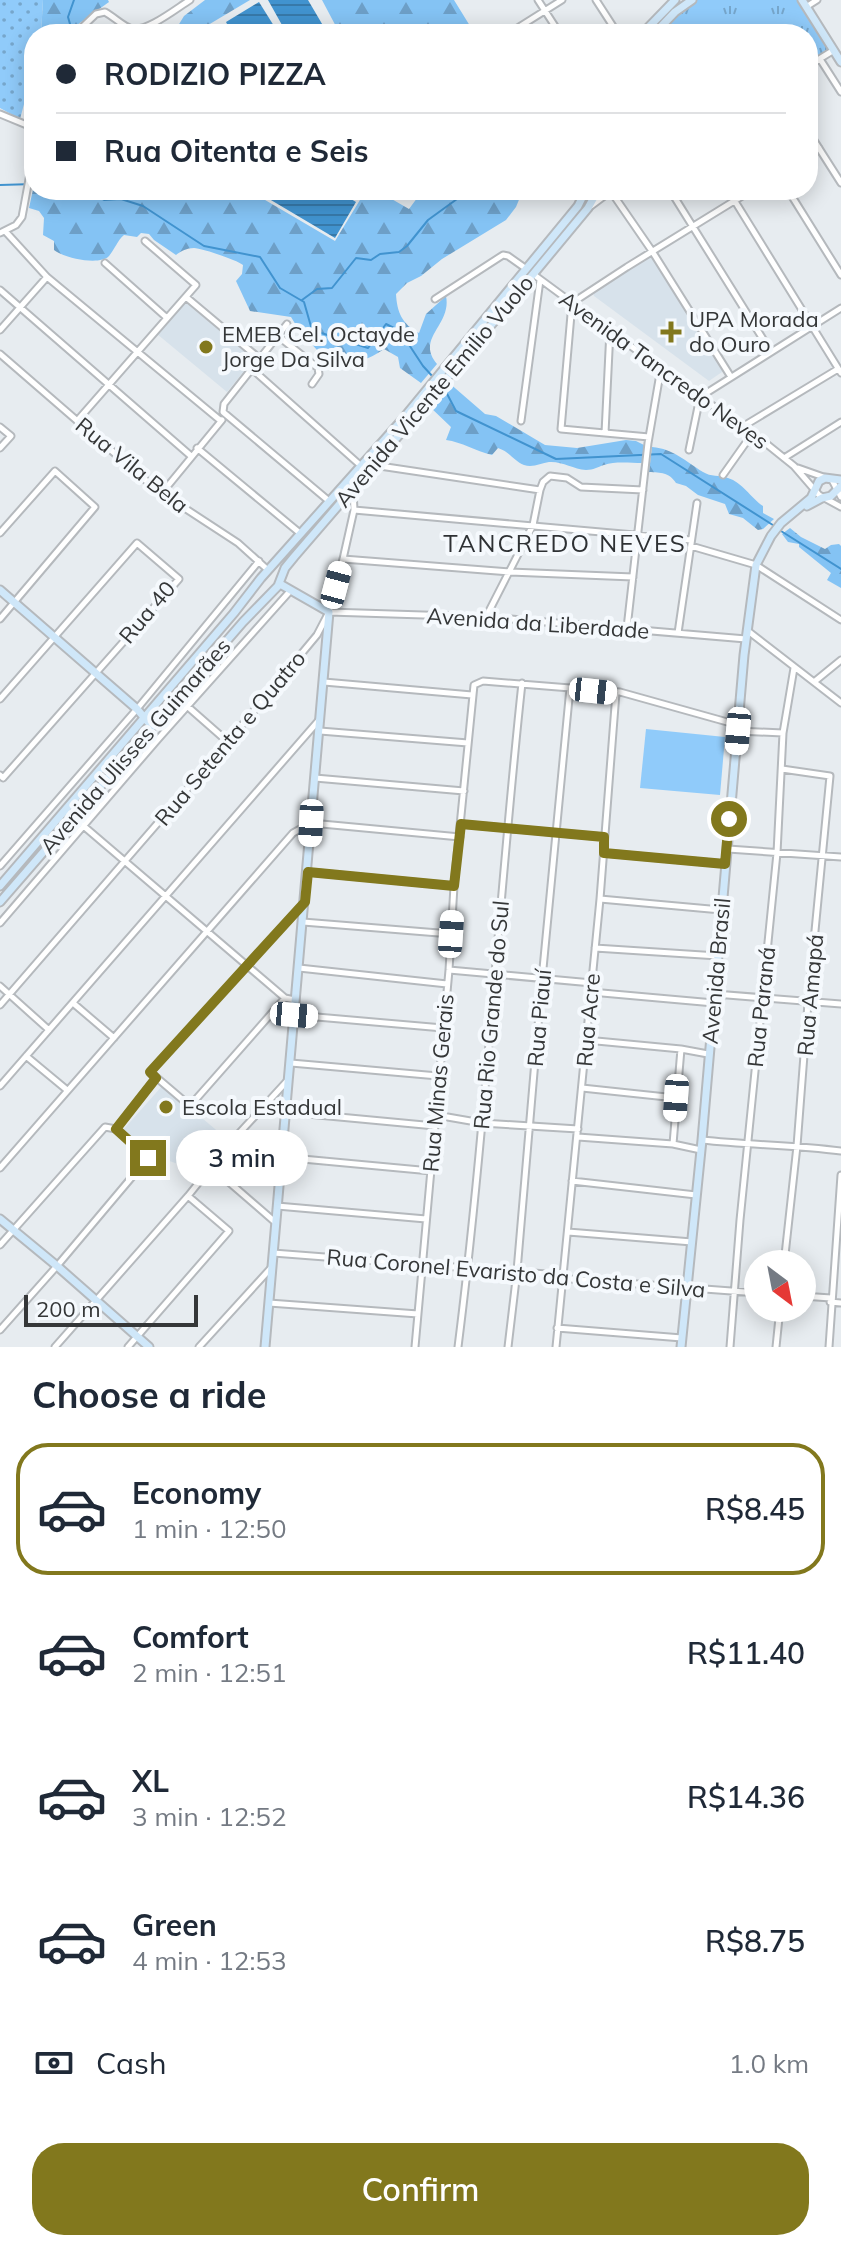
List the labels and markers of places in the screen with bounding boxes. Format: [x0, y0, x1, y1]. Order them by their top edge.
place label: UPA Morada do Ouro [689, 305, 819, 358]
place label: EMEB Cel. Octayde Jorge Da Silva [222, 320, 415, 373]
marker: UPA Morada do Ouro [660, 321, 682, 343]
marker: EMEB Cel. Octayde Jorge Da Silva [197, 338, 215, 356]
place label: Escola Estadual [182, 1093, 342, 1121]
marker: Escola Estadual [157, 1098, 175, 1116]

